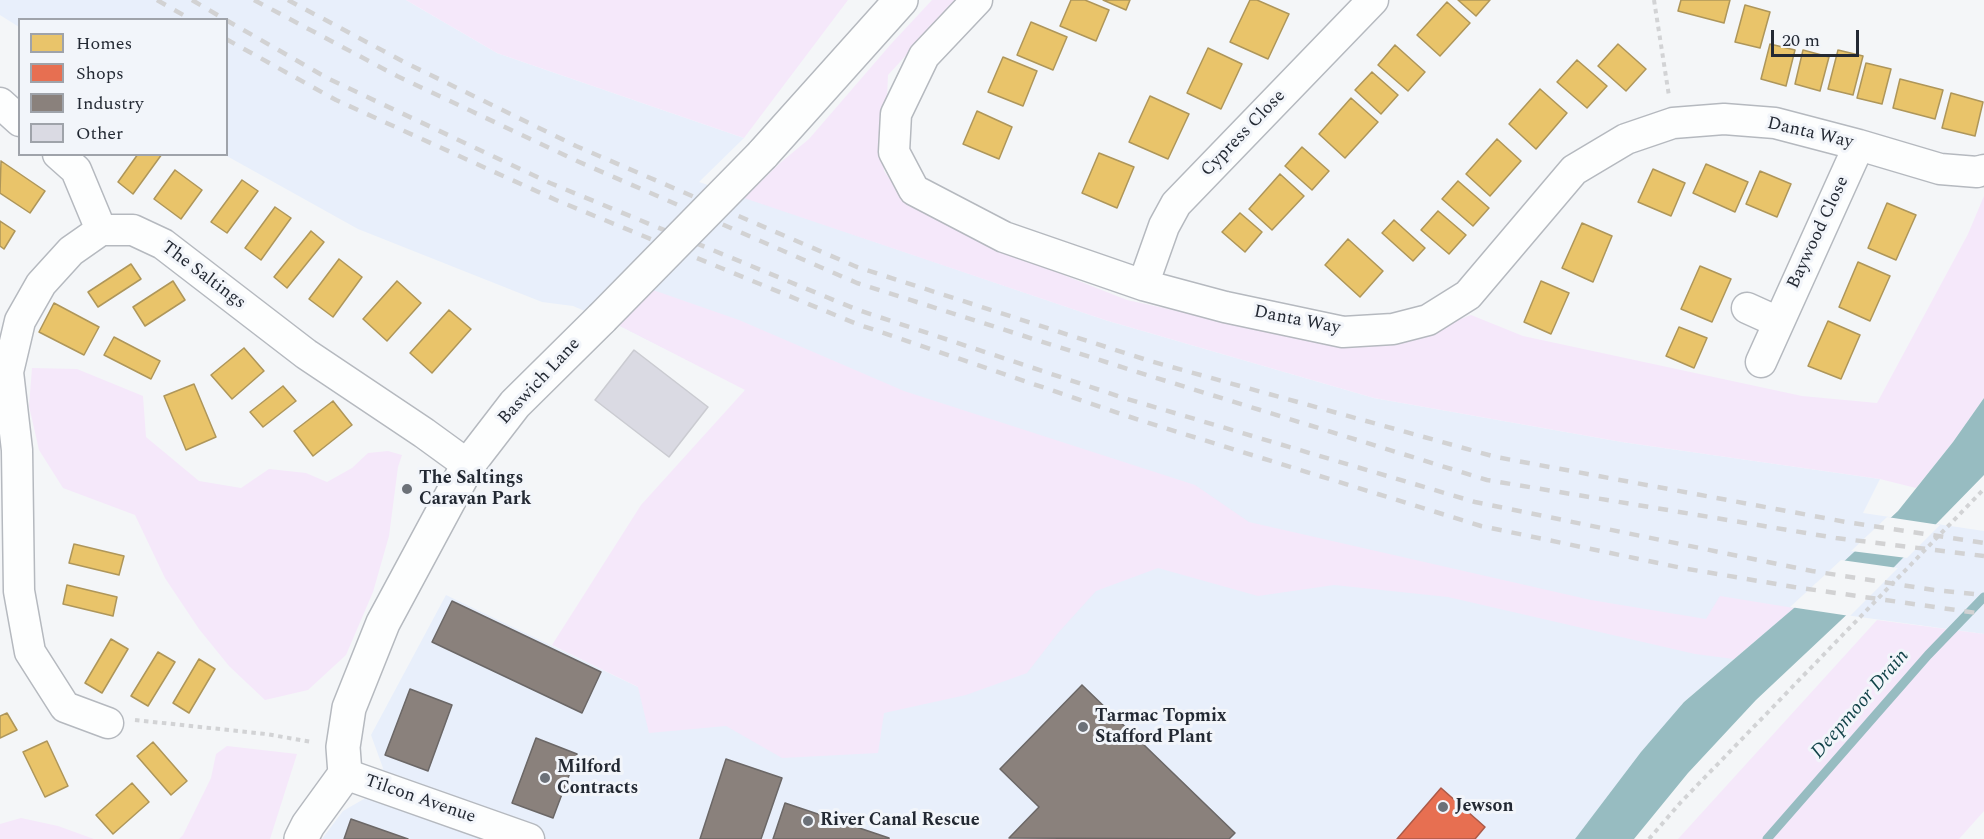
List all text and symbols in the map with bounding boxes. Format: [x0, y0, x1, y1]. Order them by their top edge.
legend [18, 18, 228, 156]
scale bar [1774, 18, 1862, 56]
text: 20 m [1782, 27, 1820, 54]
text: Homes [76, 30, 132, 57]
text: Shops [76, 60, 124, 87]
street label: Cypress Close [1197, 86, 1291, 182]
text: Industry [76, 90, 144, 117]
street label: Danta Way [1765, 114, 1855, 154]
text: Other [76, 120, 123, 147]
street label: Baywood Close [1784, 173, 1854, 293]
street label: The Saltings [157, 237, 249, 315]
street label: Danta Way [1252, 302, 1342, 340]
street label: Baswich Lane [494, 334, 586, 430]
place label: The Saltings Caravan Park [419, 468, 531, 510]
marker: The Saltings Caravan Park [400, 482, 414, 496]
water label: Deepmoor Drain [1807, 645, 1915, 765]
place label: Tarmac Topmix Stafford Plant [1095, 706, 1227, 748]
marker: Tarmac Topmix Stafford Plant [1076, 720, 1090, 734]
place label: Milford Contracts [557, 757, 638, 800]
street label: Tilcon Avenue [362, 771, 478, 829]
marker: Milford Contracts [538, 771, 552, 785]
place label: Jewson [1455, 796, 1513, 818]
marker: Jewson [1436, 800, 1450, 814]
place label: River Canal Rescue [820, 810, 980, 832]
marker: River Canal Rescue [801, 814, 815, 828]

